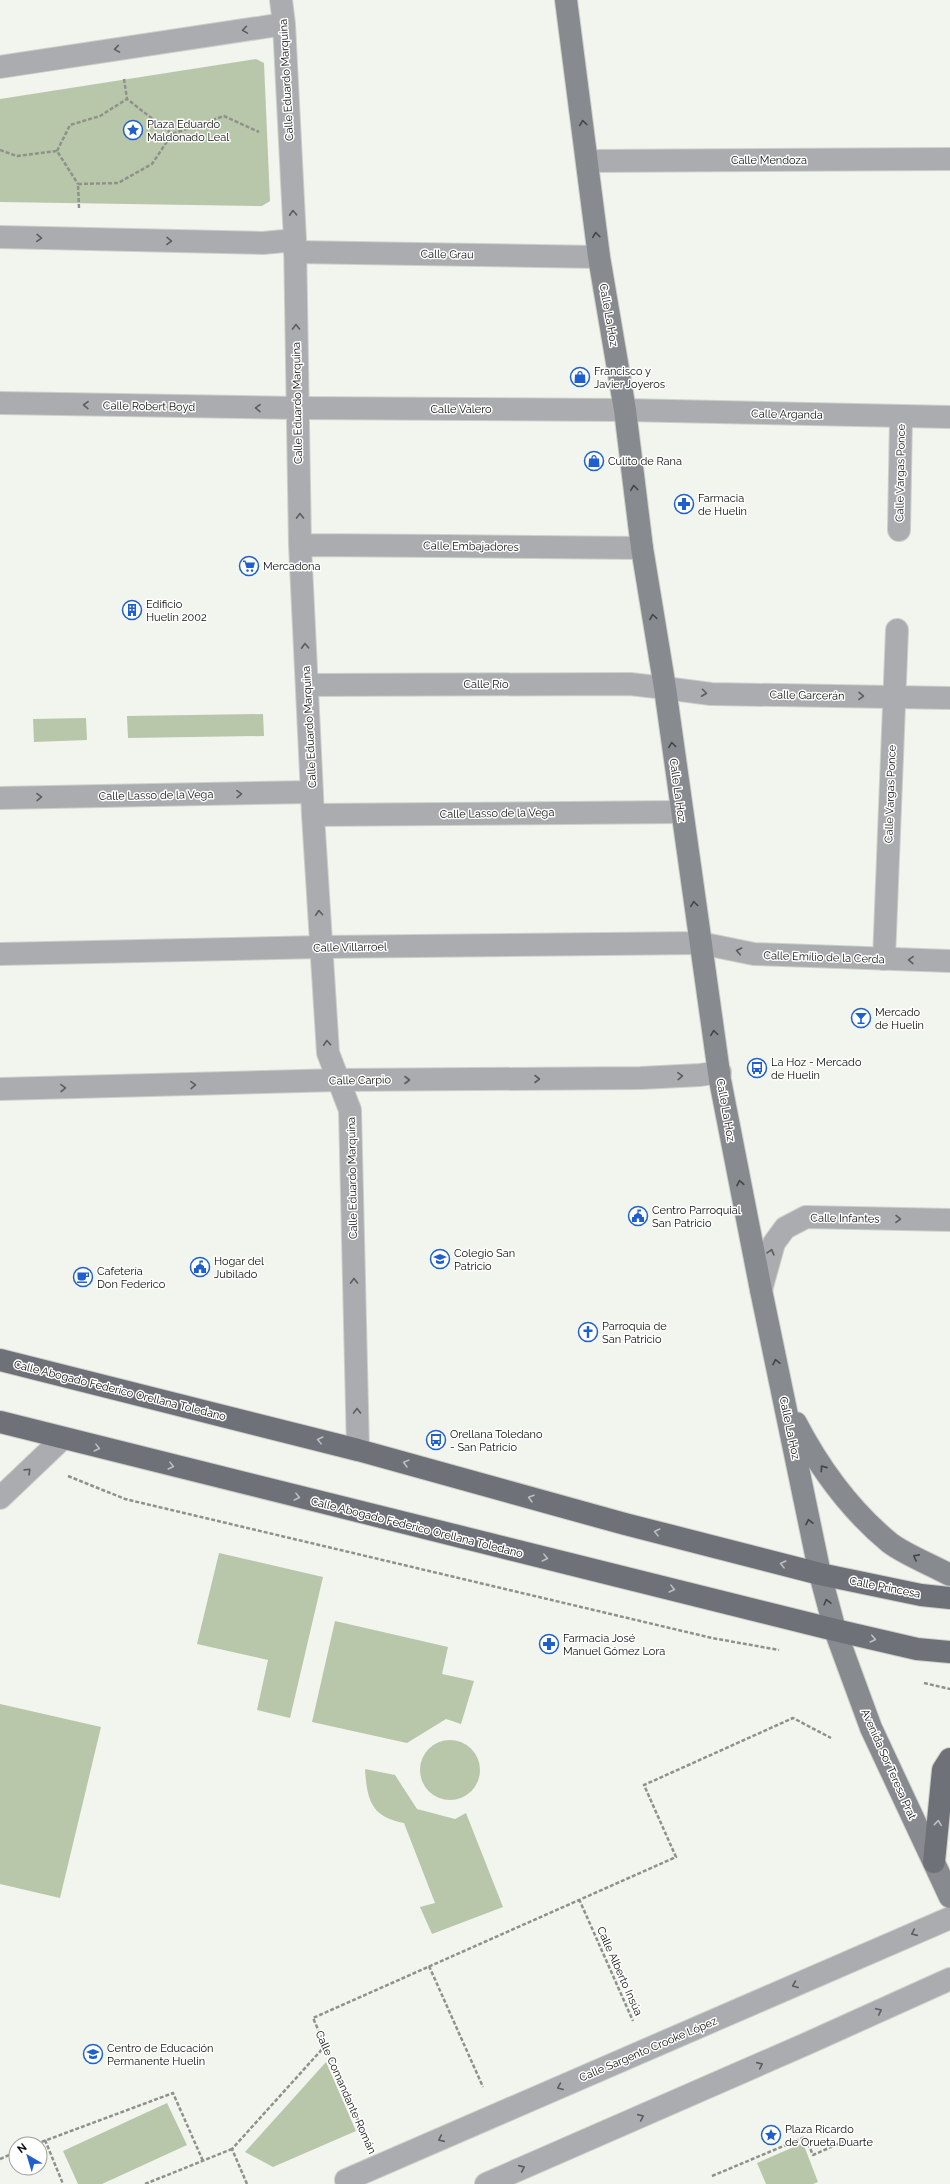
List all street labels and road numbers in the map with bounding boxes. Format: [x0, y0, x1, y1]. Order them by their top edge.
street label: Calle Eduardo Marquina [277, 19, 296, 141]
street label: Calle Mendoza [731, 154, 807, 167]
street label: Calle Grau [420, 248, 474, 261]
street label: Calle La Hoz [597, 283, 621, 348]
street label: Calle Eduardo Marquina [290, 342, 305, 464]
street label: Calle Robert Boyd [103, 399, 195, 414]
street label: Calle Valero [431, 403, 492, 416]
street label: Calle Arganda [751, 407, 823, 422]
street label: Calle Vargas Ponce [893, 423, 908, 522]
street label: Calle Embajadores [423, 539, 519, 554]
street label: Calle Eduardo Marquina [300, 666, 319, 788]
street label: Calle Río [464, 678, 509, 691]
street label: Calle Garcerán [769, 688, 845, 703]
street label: Calle Vargas Ponce [882, 744, 899, 843]
street label: Calle La Hoz [667, 758, 688, 823]
street label: Calle Lasso de la Vega [99, 788, 213, 803]
street label: Calle Lasso de la Vega [440, 806, 554, 821]
street label: Calle Villarroel [313, 940, 387, 955]
street label: Calle Emilio de la Cerda [763, 949, 885, 966]
street label: Calle Carpio [329, 1073, 392, 1088]
street label: Calle La Hoz [714, 1078, 738, 1143]
street label: Calle Eduardo Marquina [345, 1117, 360, 1239]
street label: Calle Infantes [810, 1211, 880, 1226]
street label: Calle Abogado Federico Orellana Toledano [12, 1358, 228, 1423]
street label: Calle La Hoz [777, 1396, 803, 1461]
street label: Calle Abogado Federico Orellana Toledano [309, 1495, 525, 1560]
street label: Calle Princesa [848, 1574, 922, 1601]
street label: Avenida Sor Teresa Prat [858, 1707, 919, 1822]
street label: Calle Alberto Insúa [594, 1925, 645, 2018]
street label: Calle Sargento Crooke López [577, 2014, 720, 2084]
street label: Calle Comandante Román [312, 2029, 379, 2156]

